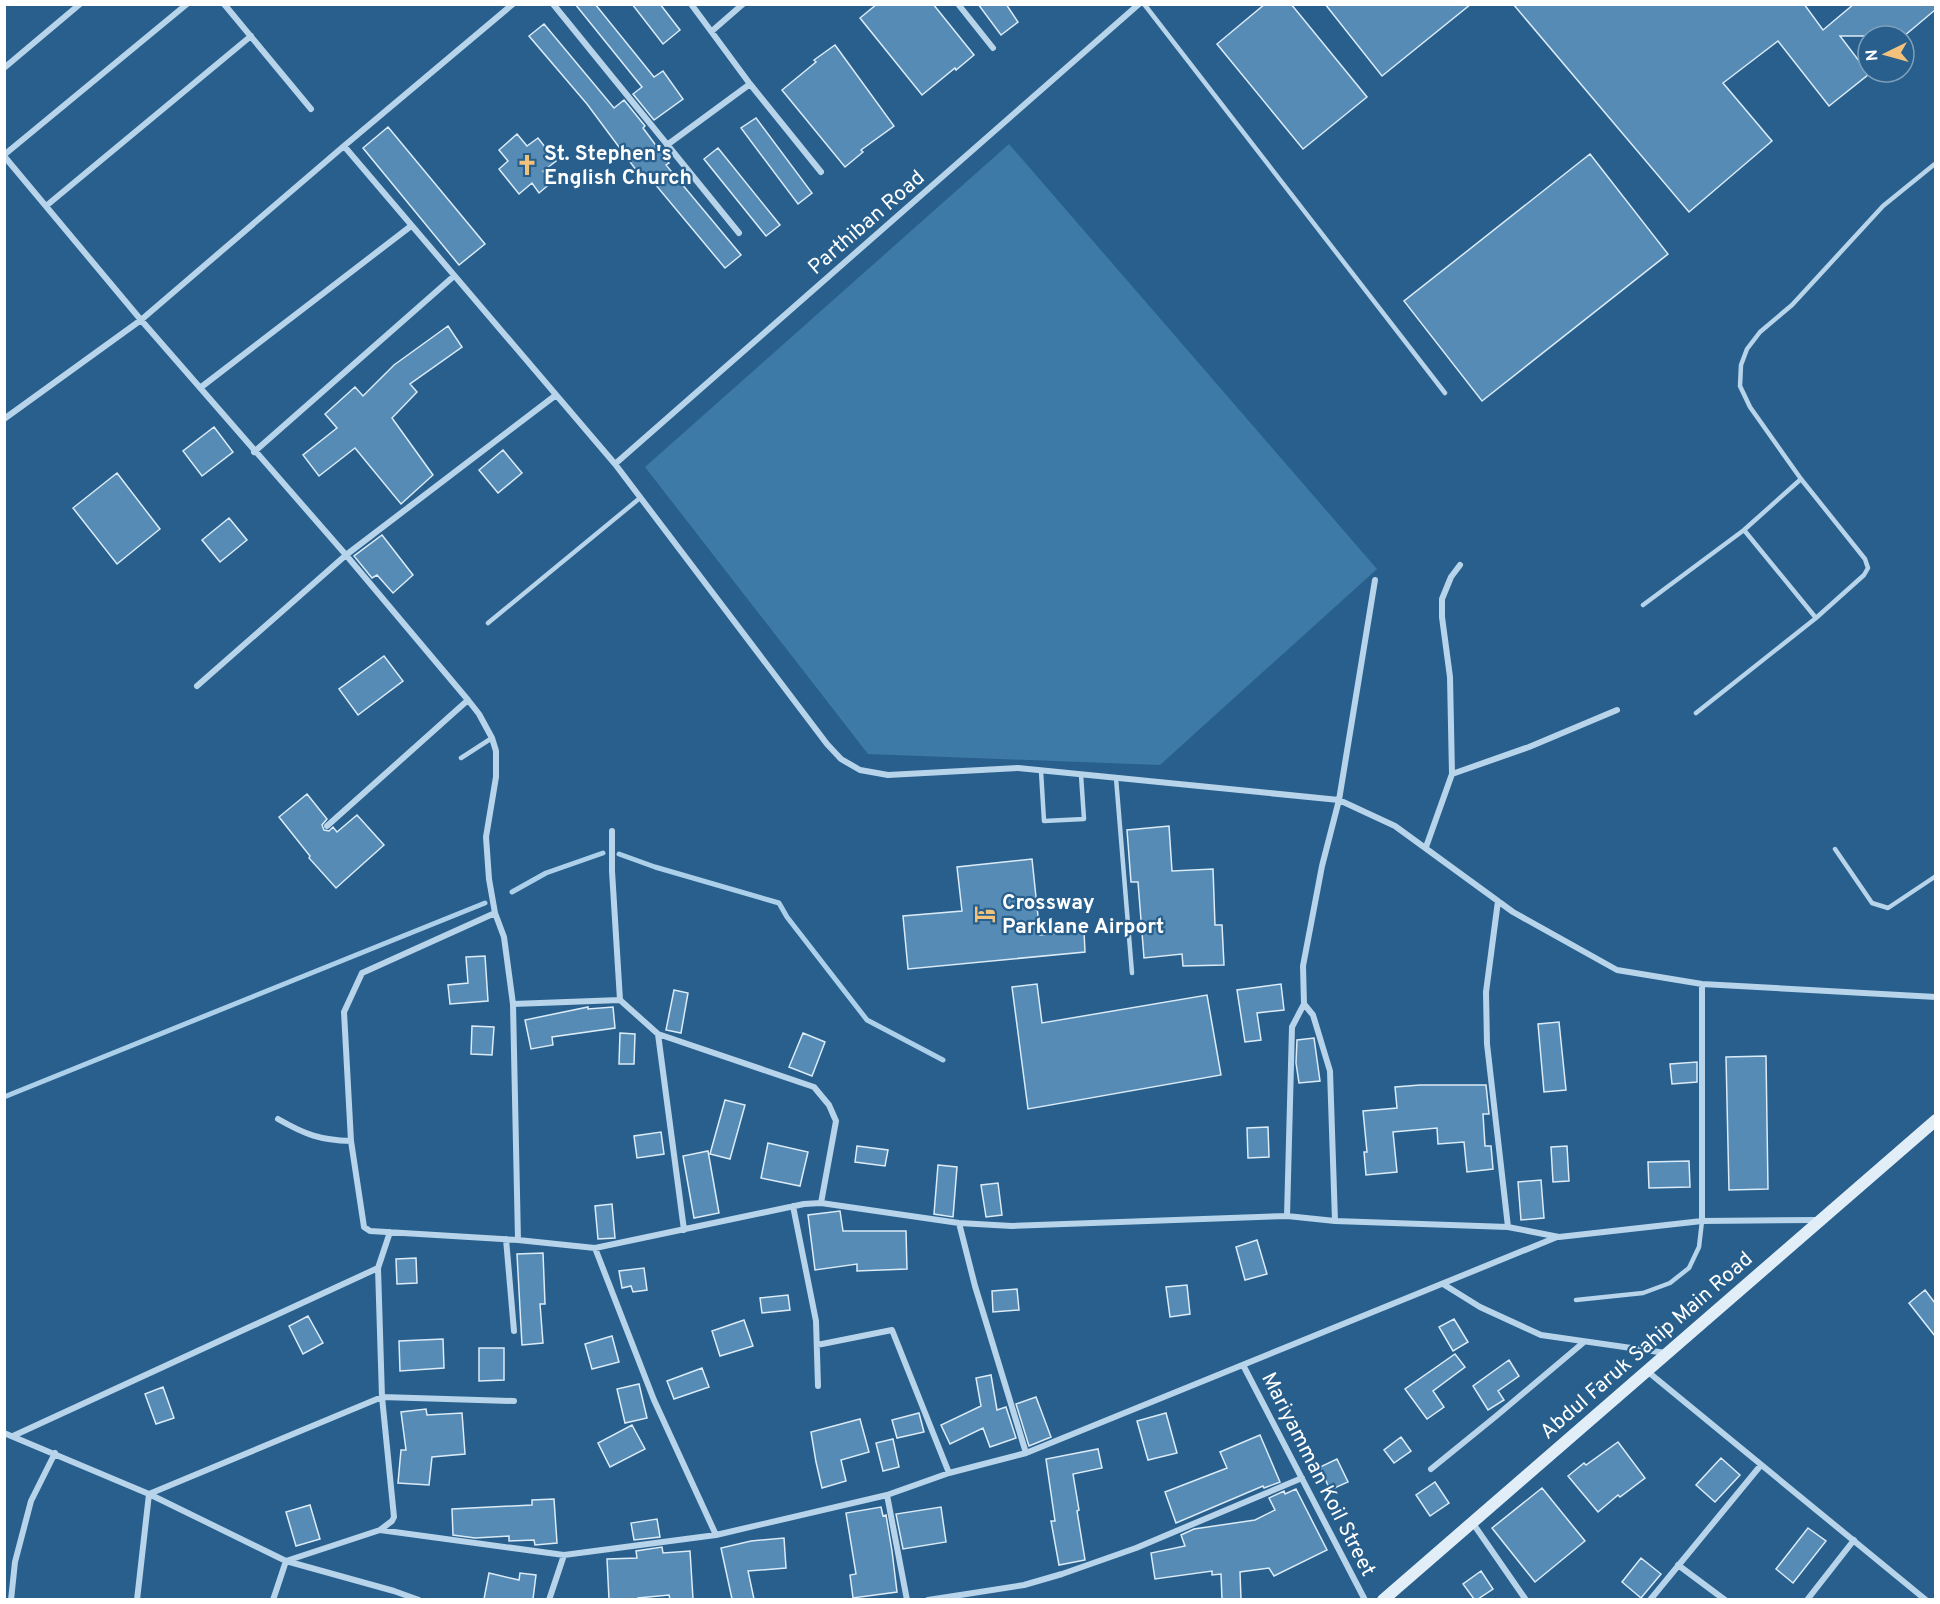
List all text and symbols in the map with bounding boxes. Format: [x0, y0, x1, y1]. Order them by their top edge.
north arrow [1856, 24, 1916, 84]
text: N [1863, 49, 1884, 62]
place label: St. Stephen's English Church [544, 141, 692, 192]
church icon: St. Stephen's English Church [515, 153, 539, 177]
street label: Parthiban Road [803, 165, 931, 281]
place label: Crossway Parklane Airport [1002, 890, 1164, 941]
hotel icon: Crossway Parklane Airport [973, 902, 997, 926]
street label: Abdul Faruk Sahip Main Road [1535, 1246, 1759, 1446]
street label: Mariyamman Koil Street [1254, 1368, 1381, 1581]

